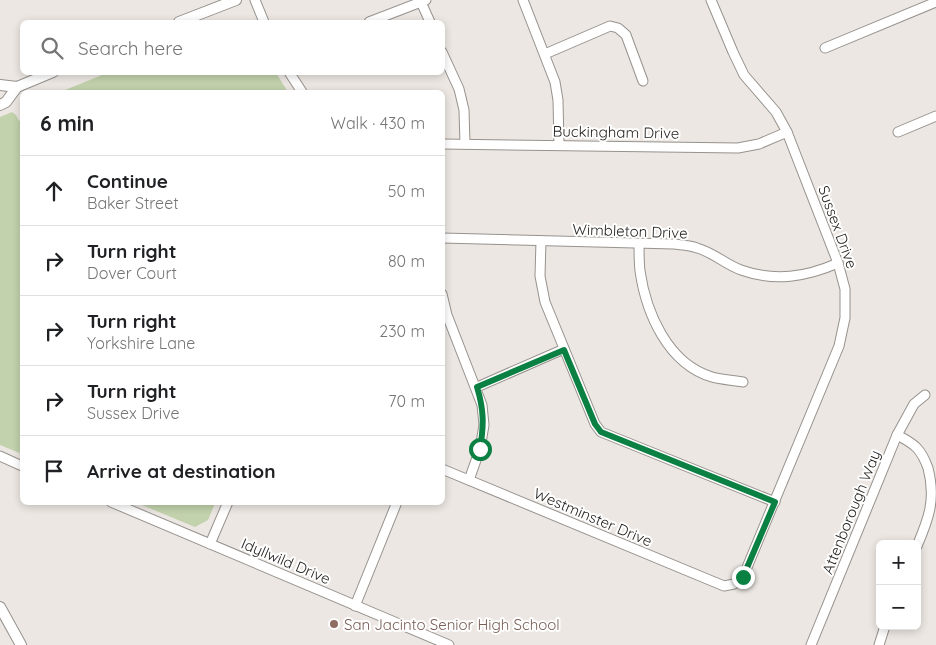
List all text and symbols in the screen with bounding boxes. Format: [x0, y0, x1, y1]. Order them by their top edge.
search box [20, 20, 445, 75]
icon: search [38, 34, 66, 62]
text: Search here [78, 36, 183, 60]
text: 6 min [40, 110, 94, 136]
text: Walk · 430 m [331, 113, 425, 133]
street label: Buckingham Drive [552, 121, 680, 143]
text: Continue [87, 169, 168, 193]
icon: ahead [40, 177, 68, 205]
text: 50 m [388, 181, 425, 201]
street label: Sussex Drive [814, 183, 862, 271]
text: Baker Street [87, 193, 179, 213]
street label: Wimbleton Drive [572, 219, 688, 243]
text: Turn right [87, 239, 176, 263]
icon: right [40, 247, 68, 275]
text: 80 m [388, 251, 425, 271]
text: Dover Court [87, 263, 177, 283]
text: Turn right [87, 309, 176, 333]
icon: right [40, 317, 68, 345]
text: 230 m [379, 321, 425, 341]
text: Yorkshire Lane [87, 333, 195, 353]
text: Turn right [87, 379, 176, 403]
icon: right [40, 387, 68, 415]
text: 70 m [388, 391, 425, 411]
text: Sussex Drive [87, 403, 180, 423]
route start [469, 438, 492, 461]
street label: Attenborough Way [817, 447, 885, 577]
icon: arrive [40, 457, 68, 485]
text: Arrive at destination [87, 459, 276, 483]
street label: Westminster Drive [531, 483, 655, 551]
street label: Idyllwild Drive [239, 534, 333, 588]
map controls [876, 540, 921, 630]
button: + [876, 540, 921, 585]
route end [732, 566, 755, 589]
button: − [876, 585, 921, 630]
place label: San Jacinto Senior High School [344, 615, 560, 634]
marker: San Jacinto Senior High School [328, 618, 340, 630]

